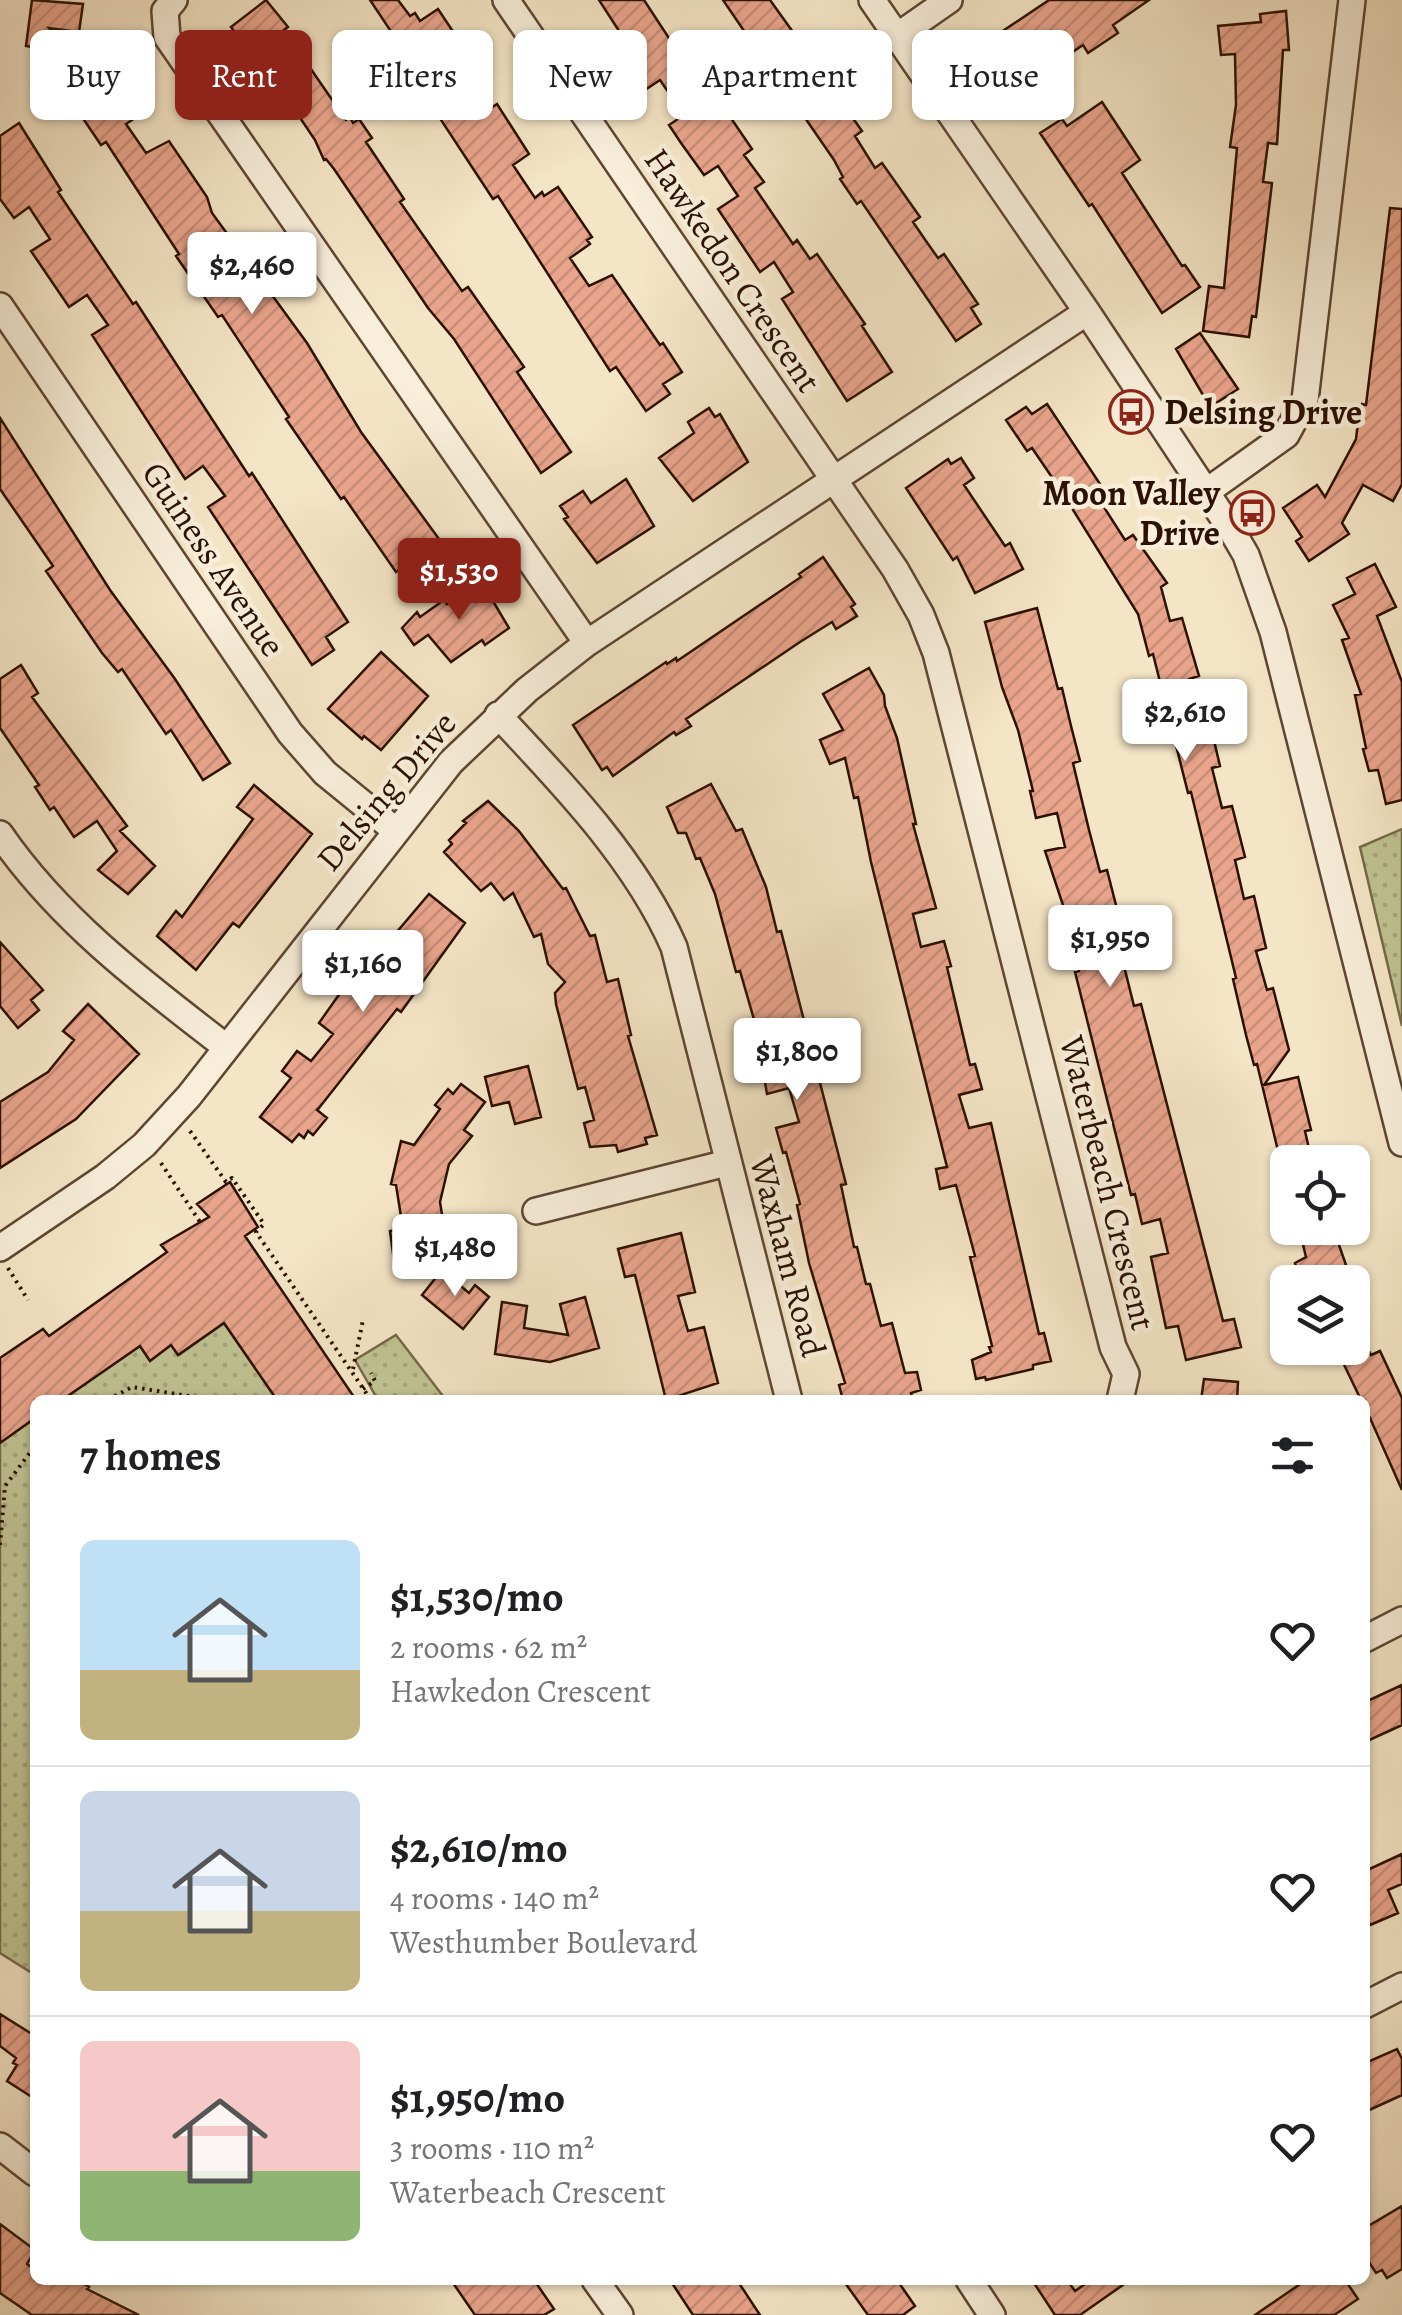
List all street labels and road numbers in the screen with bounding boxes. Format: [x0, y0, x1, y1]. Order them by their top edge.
street label: Hawkedon Crescent [633, 138, 833, 402]
street label: Guiness Avenue [131, 452, 297, 666]
street label: Delsing Drive [305, 701, 467, 881]
street label: Waterbeach Crescent [1048, 1030, 1168, 1335]
street label: Waxham Road [738, 1149, 838, 1362]

